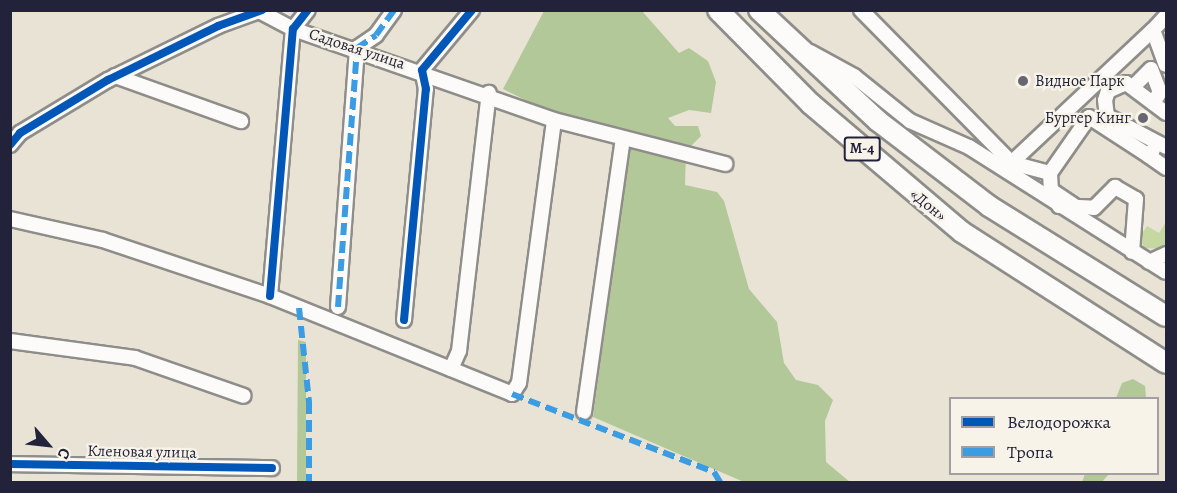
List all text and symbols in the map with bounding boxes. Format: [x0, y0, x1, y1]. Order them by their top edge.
street label: Садовая улица [306, 24, 408, 74]
place label: Видное Парк [1035, 71, 1125, 91]
marker: Видное Парк [1016, 74, 1030, 88]
place label: Бургер Кинг [1045, 108, 1131, 128]
marker: Бургер Кинг [1136, 111, 1150, 125]
road number: М-4 [842, 137, 882, 161]
street label: «Дон» [906, 185, 950, 225]
legend [949, 397, 1159, 475]
text: Велодорожка [1007, 410, 1111, 434]
north arrow [18, 415, 78, 475]
text: Тропа [1007, 440, 1053, 464]
street label: Кленовая улица [87, 441, 197, 463]
text: С [52, 444, 76, 463]

